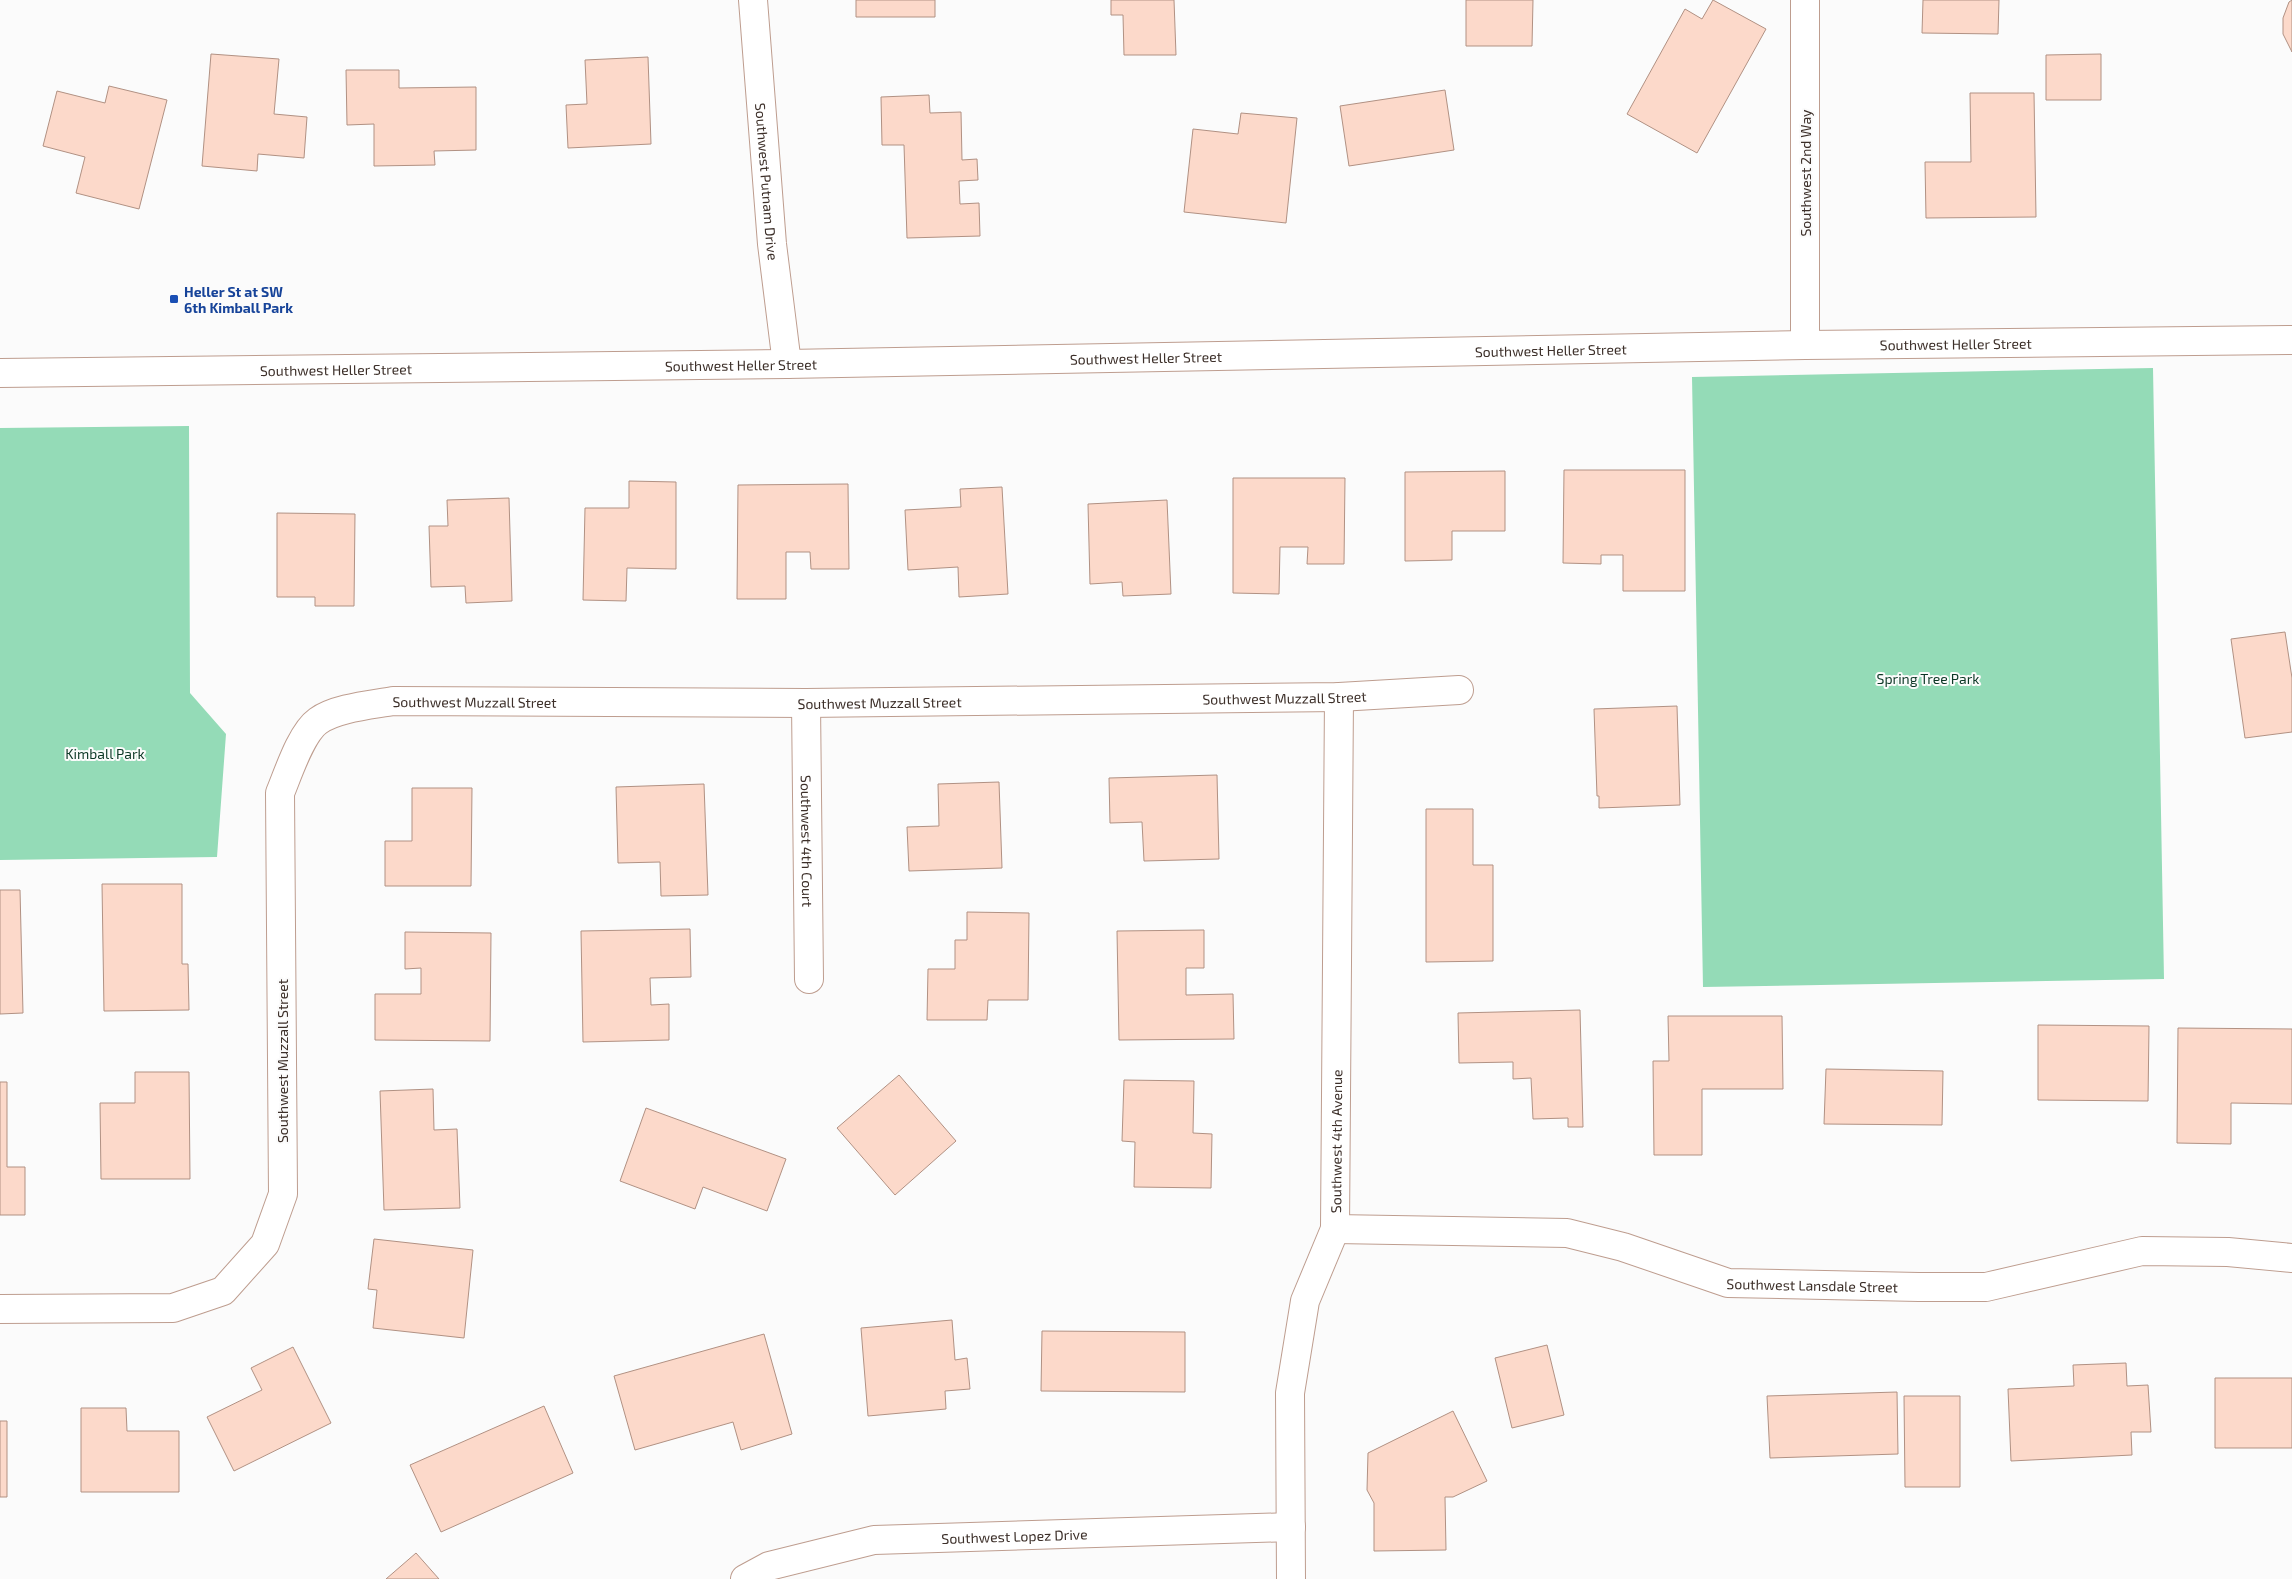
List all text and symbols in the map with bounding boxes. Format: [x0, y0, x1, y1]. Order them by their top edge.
street label: Southwest Putnam Drive [753, 102, 782, 261]
street label: Southwest 2nd Way [1797, 109, 1814, 237]
place label: Heller St at SW 6th Kimball Park [184, 283, 293, 316]
marker: Heller St at SW 6th Kimball Park [168, 293, 180, 305]
street label: Southwest Heller Street [1880, 334, 2032, 353]
street label: Southwest Heller Street [1475, 340, 1627, 360]
street label: Southwest Heller Street [1070, 347, 1222, 367]
street label: Southwest Heller Street [665, 355, 817, 374]
street label: Southwest Heller Street [260, 360, 412, 379]
park label: Spring Tree Park [1877, 670, 1979, 687]
street label: Southwest Muzzall Street [1202, 687, 1367, 707]
street label: Southwest Muzzall Street [392, 692, 557, 710]
street label: Southwest Muzzall Street [797, 693, 962, 712]
park label: Kimball Park [65, 745, 145, 762]
street label: Southwest 4th Court [798, 775, 817, 907]
street label: Southwest Muzzall Street [274, 979, 291, 1143]
street label: Southwest 4th Avenue [1327, 1069, 1345, 1213]
street label: Southwest Lansdale Street [1726, 1274, 1898, 1295]
street label: Southwest Lopez Drive [941, 1525, 1088, 1546]

